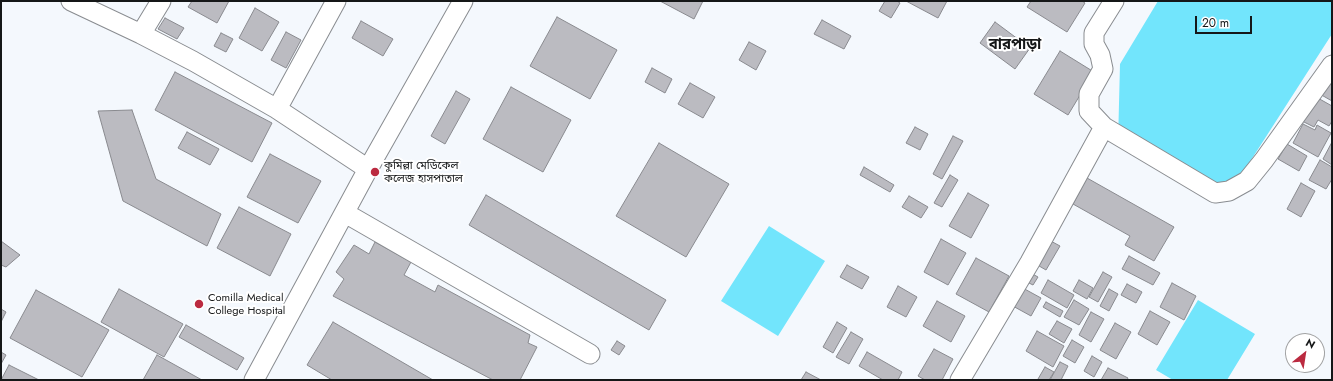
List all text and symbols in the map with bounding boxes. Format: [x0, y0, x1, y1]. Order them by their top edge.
scale bar [1197, 8, 1254, 34]
text: 20 m [1202, 14, 1229, 32]
district label: বারপাড়া [989, 36, 1041, 54]
place label: কুমিল্লা মেডিকেল কলেজ হাসপাতাল [384, 159, 463, 185]
marker: কুমিল্লা মেডিকেল কলেজ হাসপাতাল [369, 166, 381, 178]
place label: Comilla Medical College Hospital [208, 291, 285, 317]
marker: Comilla Medical College Hospital [193, 298, 205, 310]
north arrow [1285, 333, 1325, 373]
text: N [1303, 334, 1318, 353]

